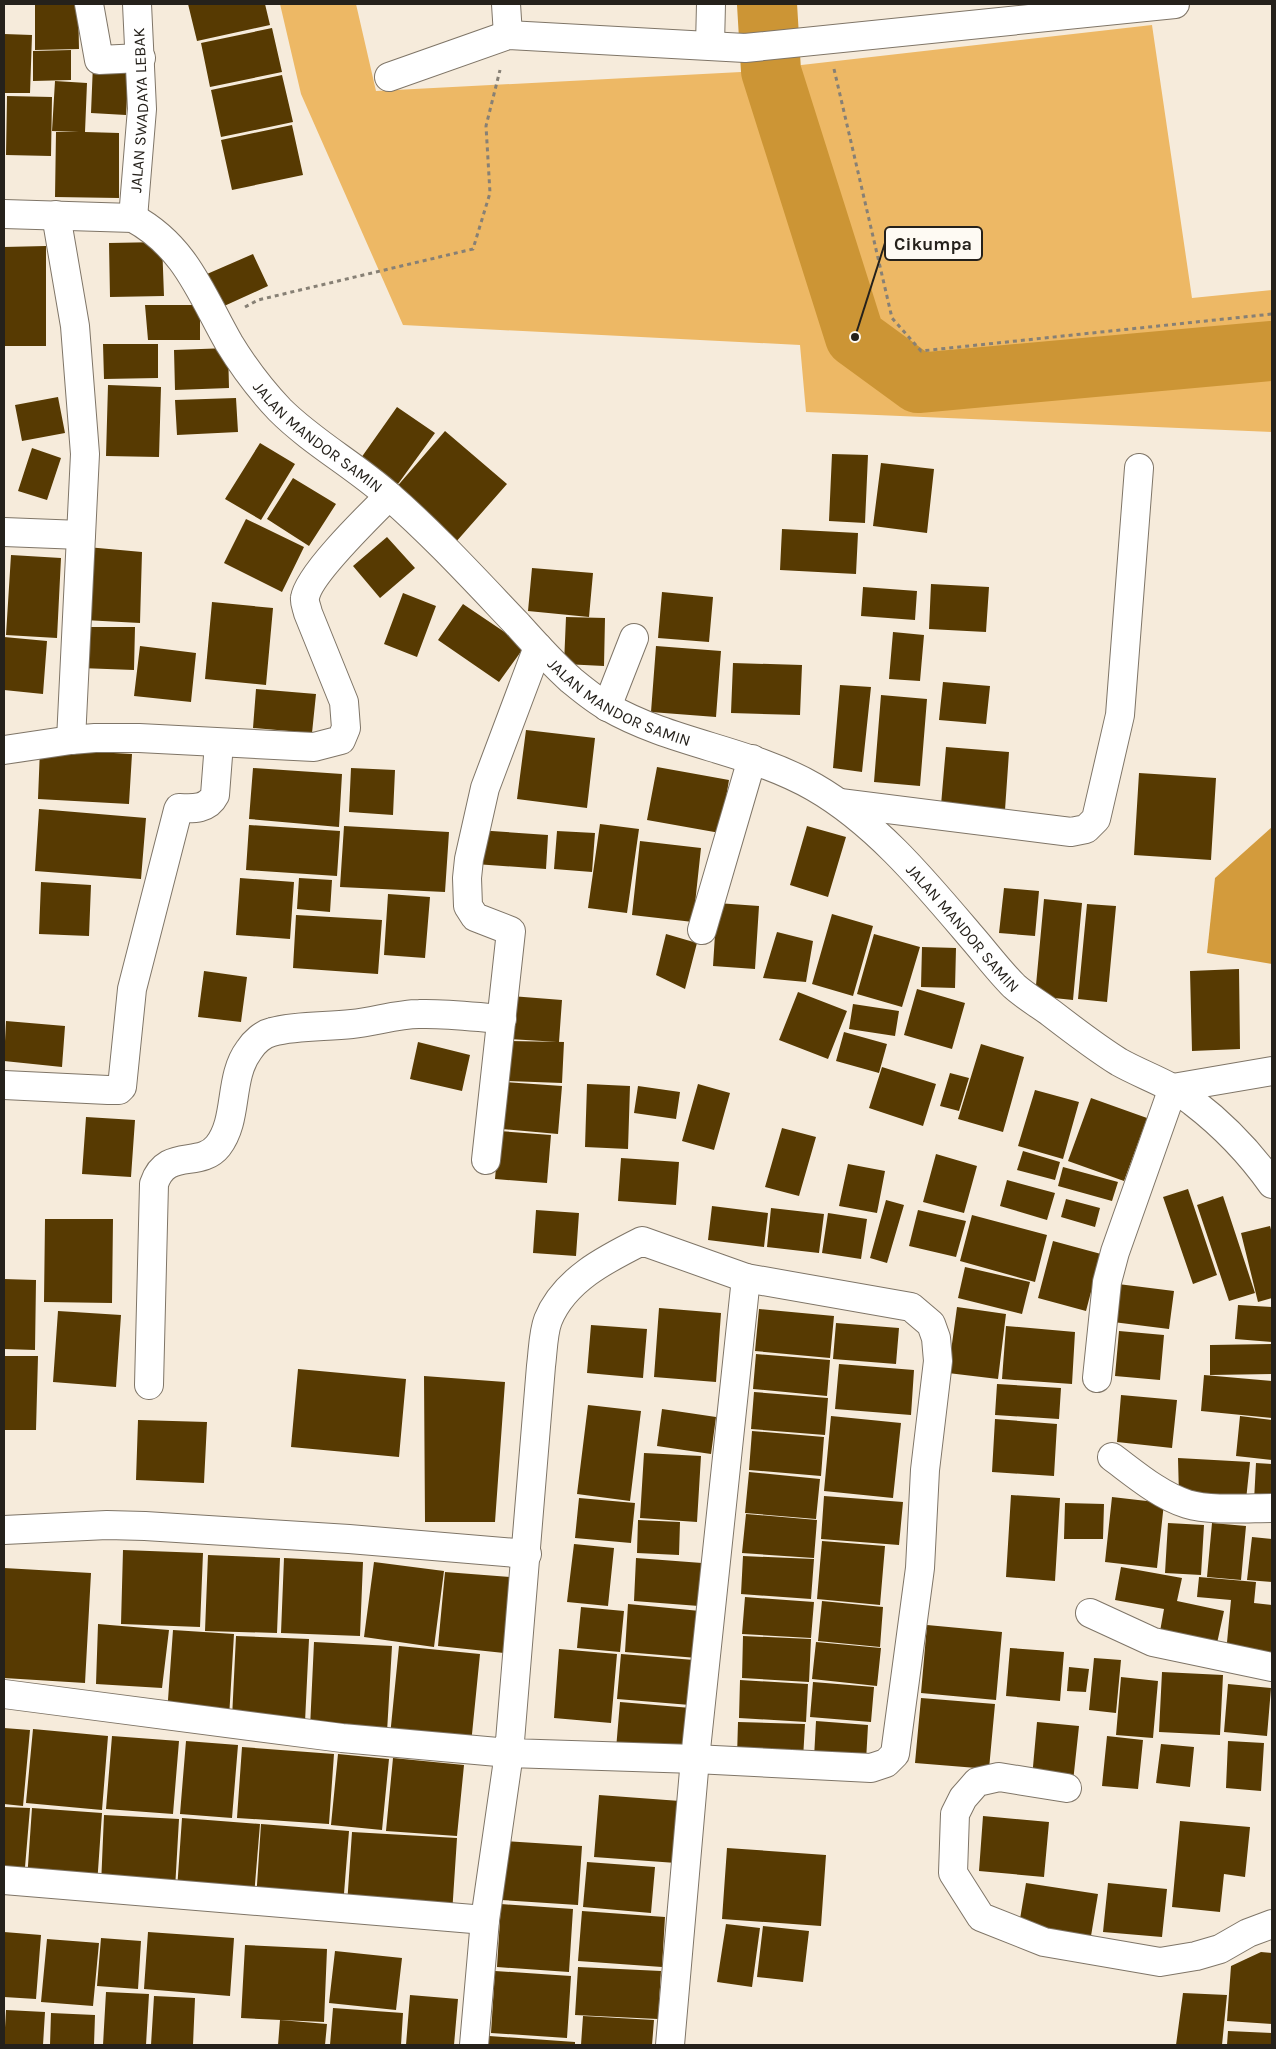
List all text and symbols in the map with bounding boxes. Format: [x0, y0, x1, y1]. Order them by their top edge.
street label: JALAN SWADAYA LEBAK [126, 27, 152, 193]
callout: Cikumpa [885, 227, 982, 260]
text: Cikumpa [894, 233, 972, 255]
street label: JALAN MANDOR SAMIN [250, 377, 387, 496]
street label: JALAN MANDOR SAMIN [544, 654, 693, 750]
street label: JALAN MANDOR SAMIN [903, 860, 1024, 996]

